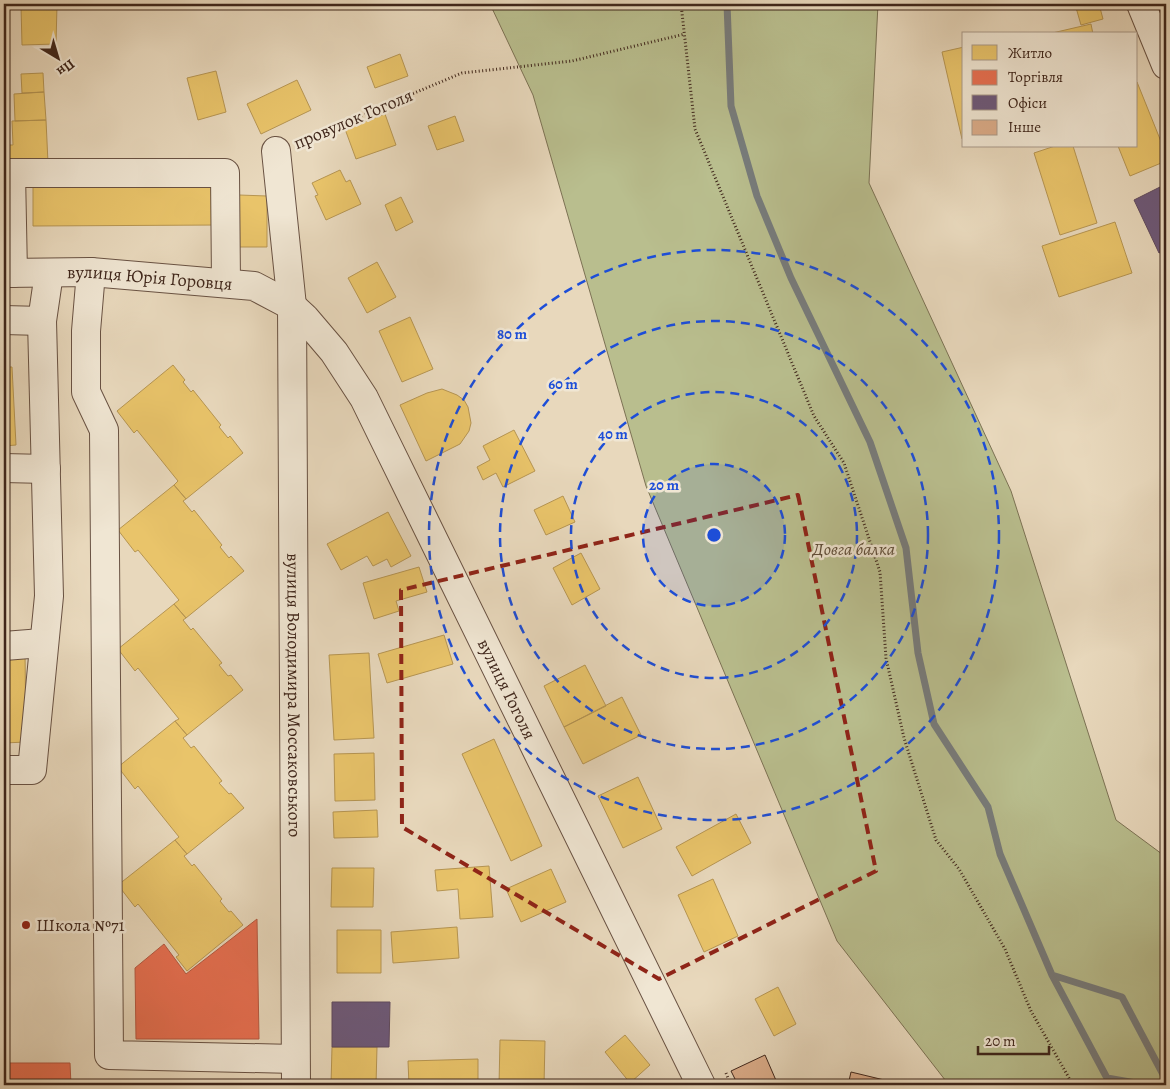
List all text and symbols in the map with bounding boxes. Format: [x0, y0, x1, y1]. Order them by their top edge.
north arrow [32, 32, 82, 82]
legend [962, 32, 1138, 148]
text: Житло [1008, 43, 1052, 63]
text: Пн [53, 55, 79, 81]
text: Торгівля [1008, 67, 1063, 87]
street label: провулок Гоголя [290, 83, 416, 155]
text: Офіси [1008, 93, 1047, 113]
text: Інше [1008, 117, 1041, 137]
street label: вулиця Юрія Горовця [67, 260, 233, 296]
text: 80 m [497, 324, 527, 344]
text: 60 m [548, 374, 578, 394]
text: 40 m [598, 424, 628, 444]
text: 20 m [649, 475, 679, 495]
centre of rings [705, 526, 723, 544]
park label: Довга балка [811, 537, 895, 561]
street label: вулиця Володимира Моссаковського [281, 553, 307, 837]
street label: вулиця Гоголя [472, 635, 542, 743]
place label: Школа №71 [36, 913, 125, 937]
marker: Школа №71 [20, 919, 32, 931]
scale bar [978, 1024, 1049, 1056]
text: 20 m [985, 1031, 1016, 1051]

